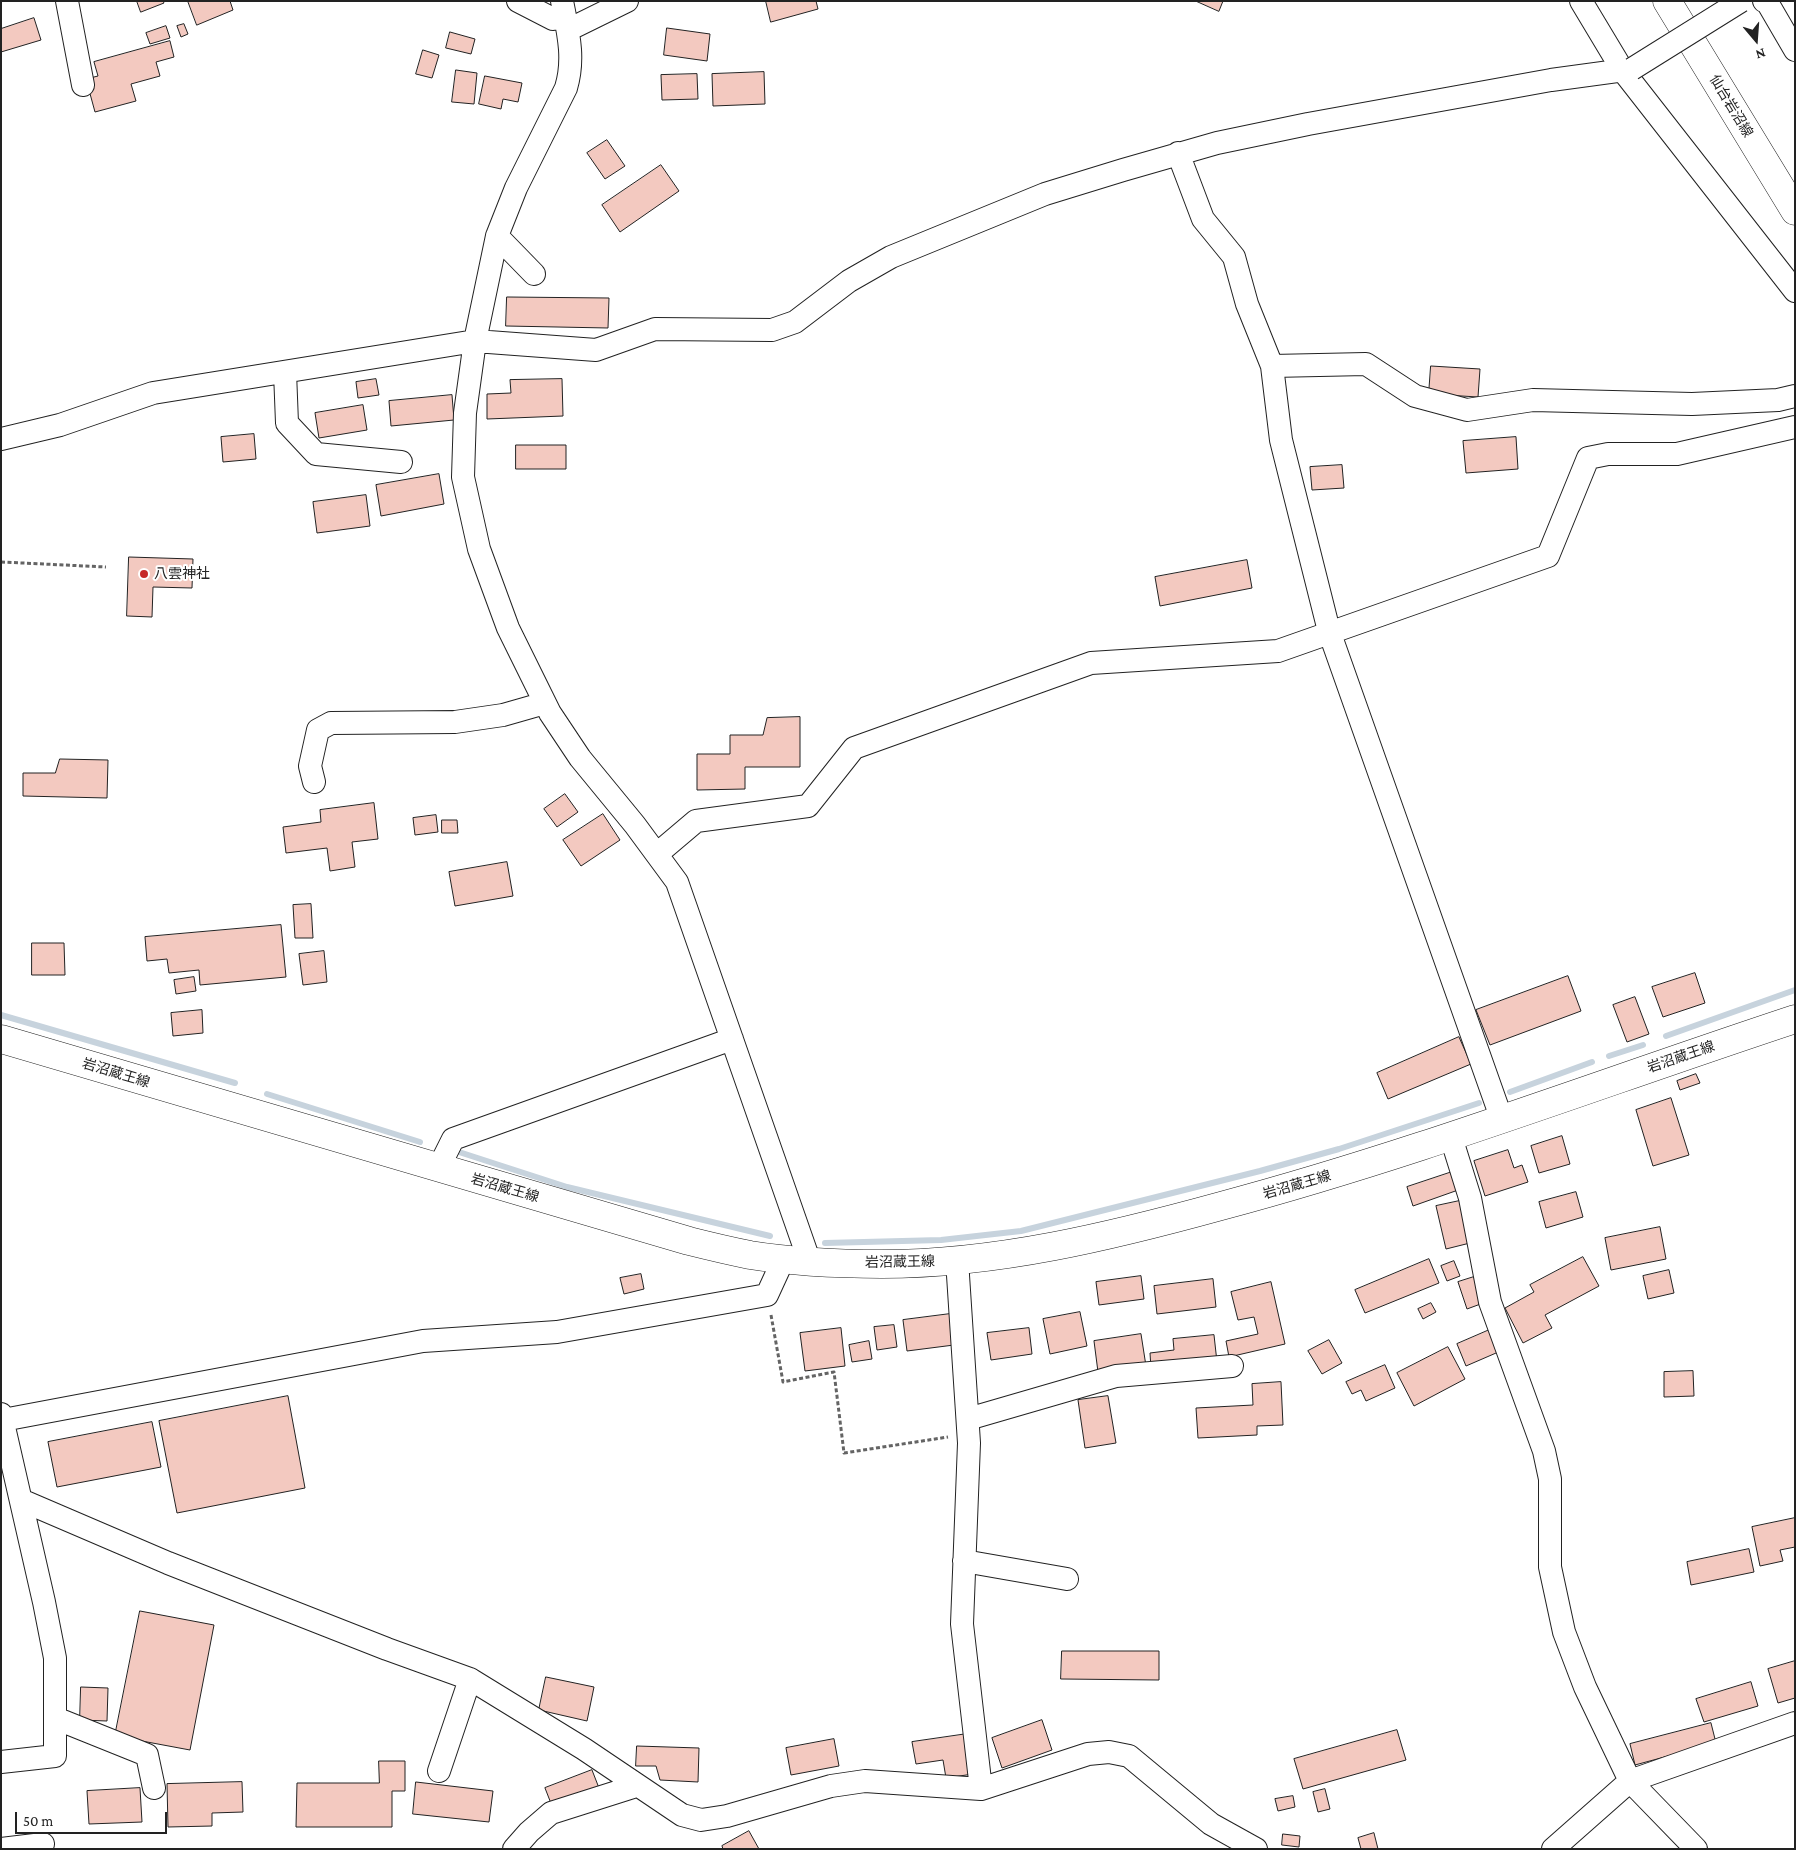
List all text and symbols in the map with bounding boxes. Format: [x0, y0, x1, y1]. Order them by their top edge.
north arrow [1731, 15, 1781, 65]
text: N [1754, 45, 1768, 63]
street label: 仙台岩沼線 [1706, 72, 1756, 140]
place label: 八雲神社 [154, 566, 210, 582]
marker: 八雲神社 [138, 568, 150, 580]
street label: 岩沼蔵王線 [1645, 1038, 1717, 1076]
street label: 岩沼蔵王線 [80, 1055, 152, 1091]
street label: 岩沼蔵王線 [1261, 1167, 1333, 1203]
street label: 岩沼蔵王線 [469, 1170, 541, 1206]
street label: 岩沼蔵王線 [865, 1253, 935, 1271]
scale bar [18, 1802, 170, 1834]
text: 50 m [23, 1813, 53, 1829]

